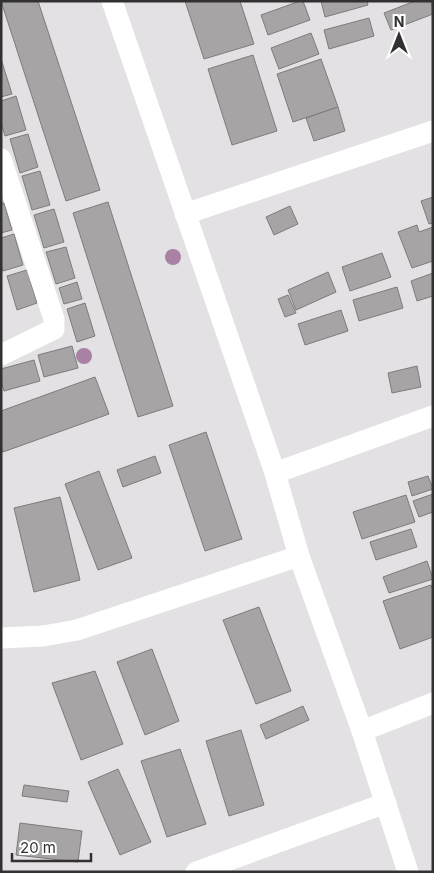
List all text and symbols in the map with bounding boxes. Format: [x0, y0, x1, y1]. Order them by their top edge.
north arrow [374, 10, 424, 60]
text: N [394, 13, 404, 30]
scale bar [12, 830, 91, 862]
text: 20 m [20, 838, 56, 857]

